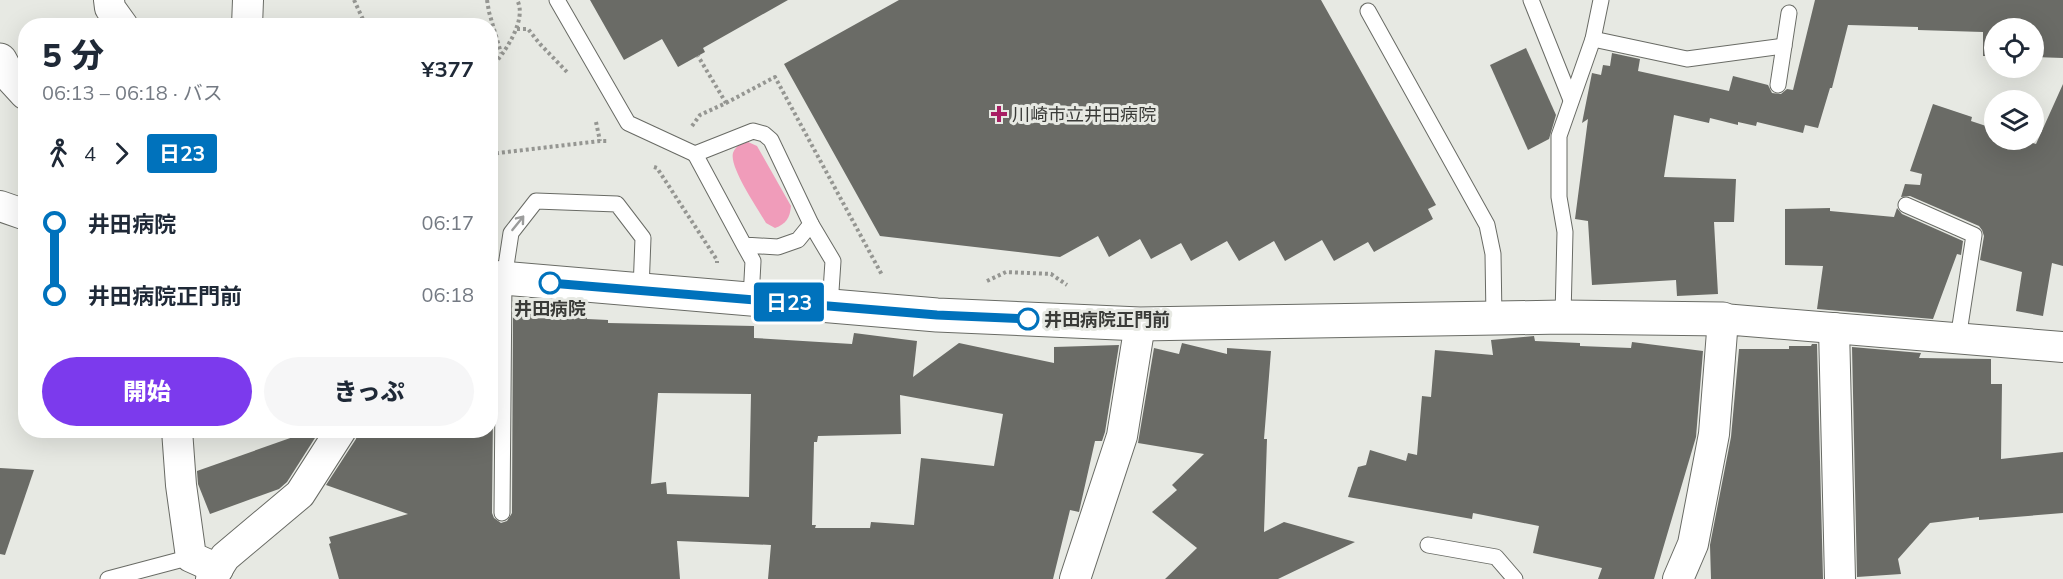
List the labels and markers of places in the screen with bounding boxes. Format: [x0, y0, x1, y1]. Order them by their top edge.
place label: 川崎市立井田病院 [1012, 103, 1156, 126]
marker: 川崎市立井田病院 [990, 105, 1008, 123]
marker: 井田病院 [539, 272, 561, 294]
place label: 井田病院 [514, 297, 586, 320]
marker: 井田病院正門前 [1017, 308, 1039, 330]
place label: 井田病院正門前 [1044, 308, 1170, 331]

